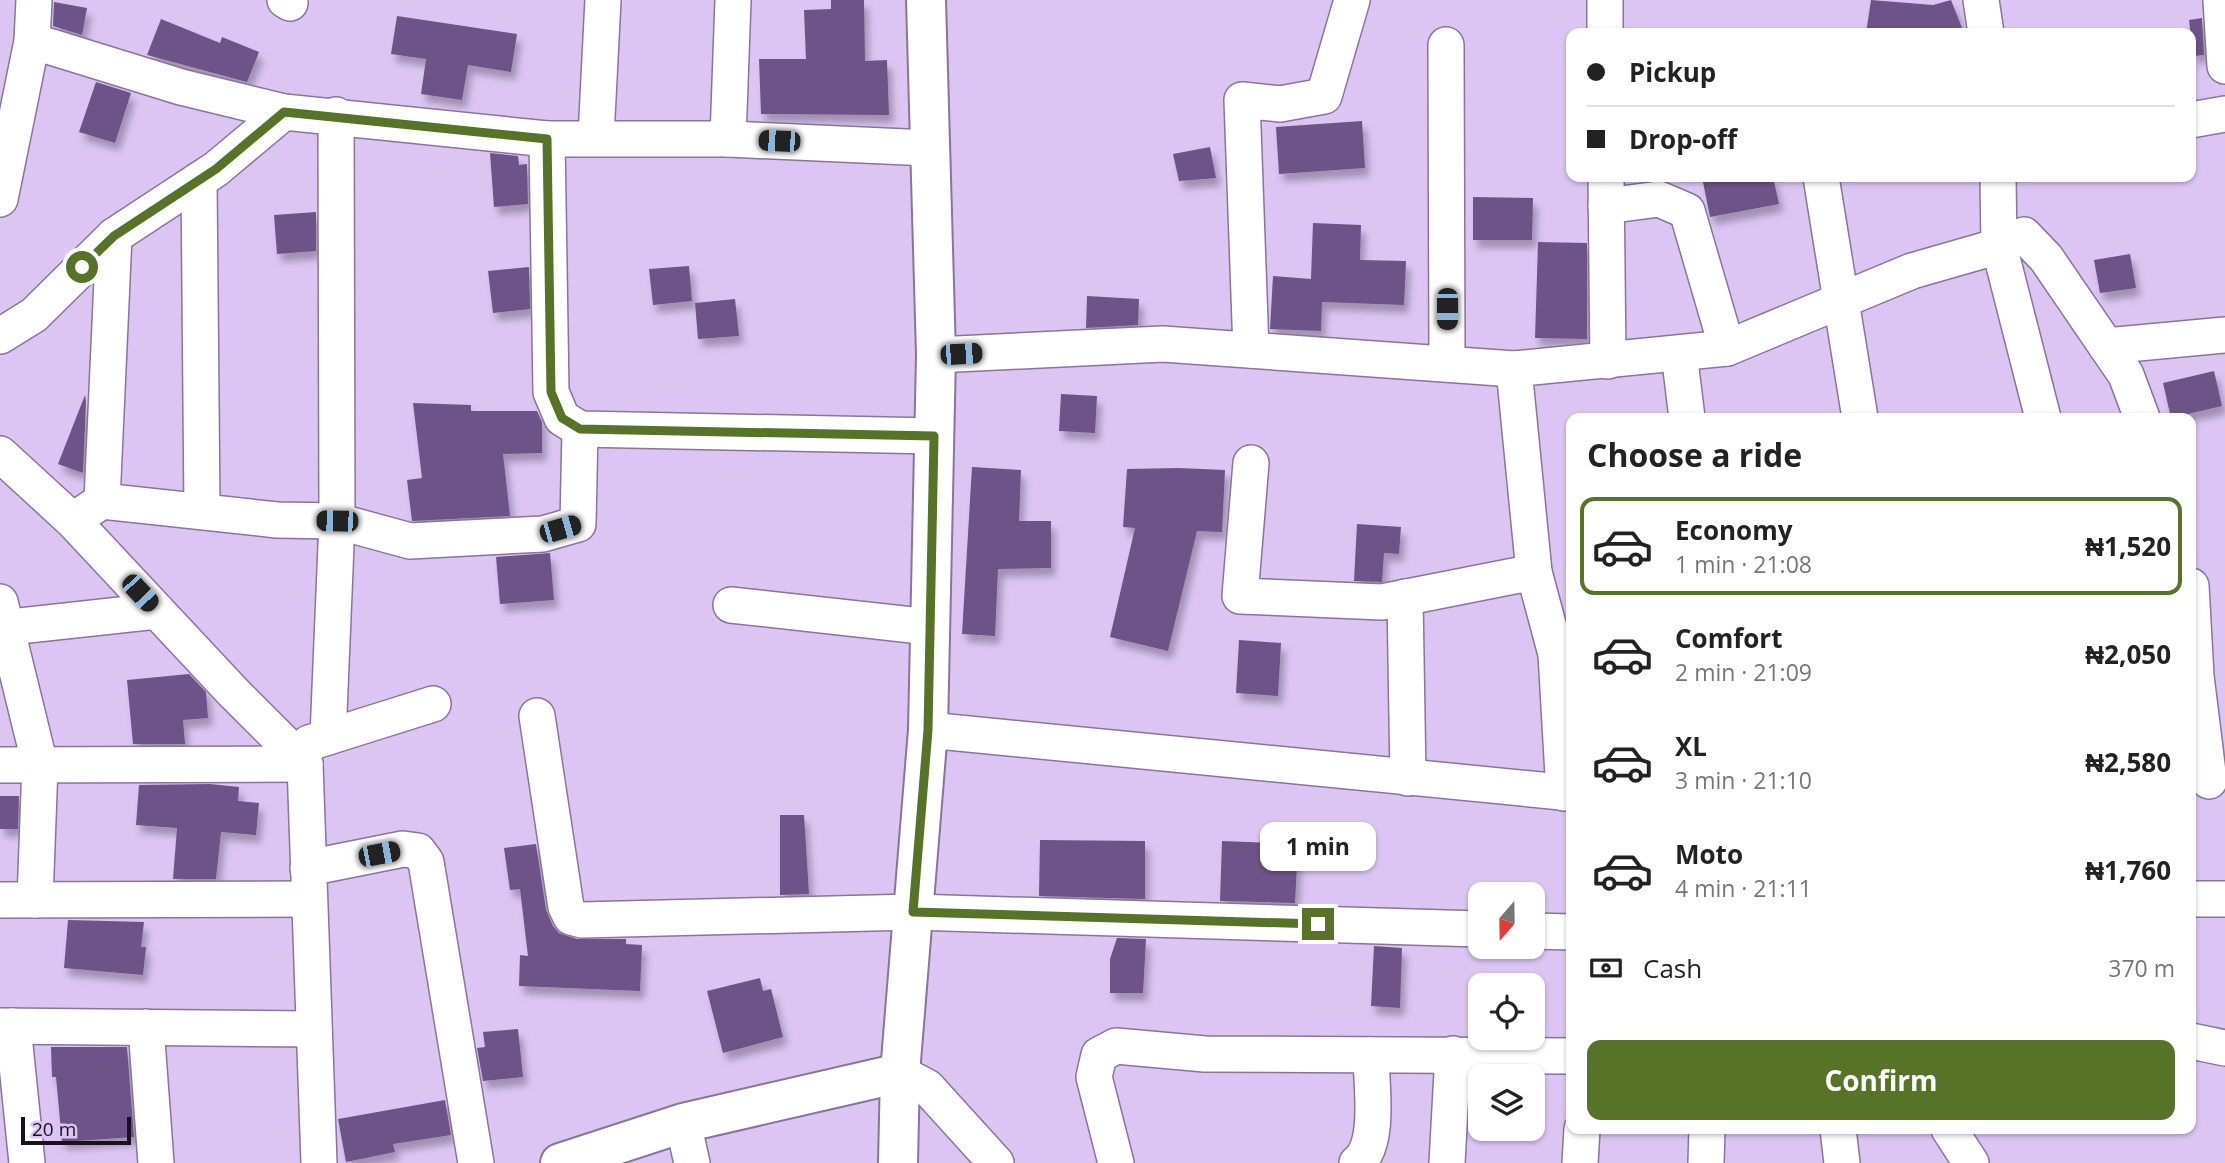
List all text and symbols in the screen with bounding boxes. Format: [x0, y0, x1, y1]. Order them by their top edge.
text: Pickup [1629, 54, 1716, 90]
text: Drop-off [1629, 121, 1737, 157]
car [758, 130, 801, 152]
route start [66, 251, 98, 283]
car [1437, 288, 1458, 330]
car [940, 342, 983, 366]
text: Choose a ride [1587, 433, 1802, 476]
car [316, 510, 359, 532]
text: Economy [1675, 512, 1793, 548]
car [537, 513, 584, 545]
icon: car [1591, 515, 1654, 578]
text: ₦1,520 [2085, 528, 2171, 564]
text: 1 min · 21:08 [1675, 548, 1812, 580]
car [118, 570, 163, 616]
text: Comfort [1675, 620, 1782, 656]
icon: car [1591, 623, 1654, 686]
text: ₦2,050 [2085, 636, 2171, 672]
text: 2 min · 21:09 [1675, 656, 1812, 688]
text: XL [1675, 728, 1707, 764]
icon: car [1591, 731, 1654, 794]
text: ₦2,580 [2085, 744, 2171, 780]
text: 3 min · 21:10 [1675, 764, 1812, 796]
callout: 1 min [1260, 822, 1376, 872]
text: 1 min [1286, 830, 1350, 862]
text: Moto [1675, 836, 1743, 872]
icon: car [1591, 839, 1654, 902]
car [357, 840, 402, 868]
text: ₦1,760 [2085, 852, 2171, 888]
text: 4 min · 21:11 [1675, 872, 1812, 904]
north arrow [1468, 882, 1545, 959]
map controls [1468, 882, 1545, 1141]
route end [1302, 908, 1334, 940]
icon: cash [1587, 949, 1625, 987]
text: Cash [1643, 950, 1702, 986]
text: 370 m [2108, 952, 2175, 984]
button: locate [1468, 973, 1545, 1050]
button: Confirm [1587, 1040, 2175, 1120]
button: layers [1468, 1064, 1545, 1141]
scale bar [21, 1114, 131, 1146]
text: 20 m [32, 1116, 76, 1142]

